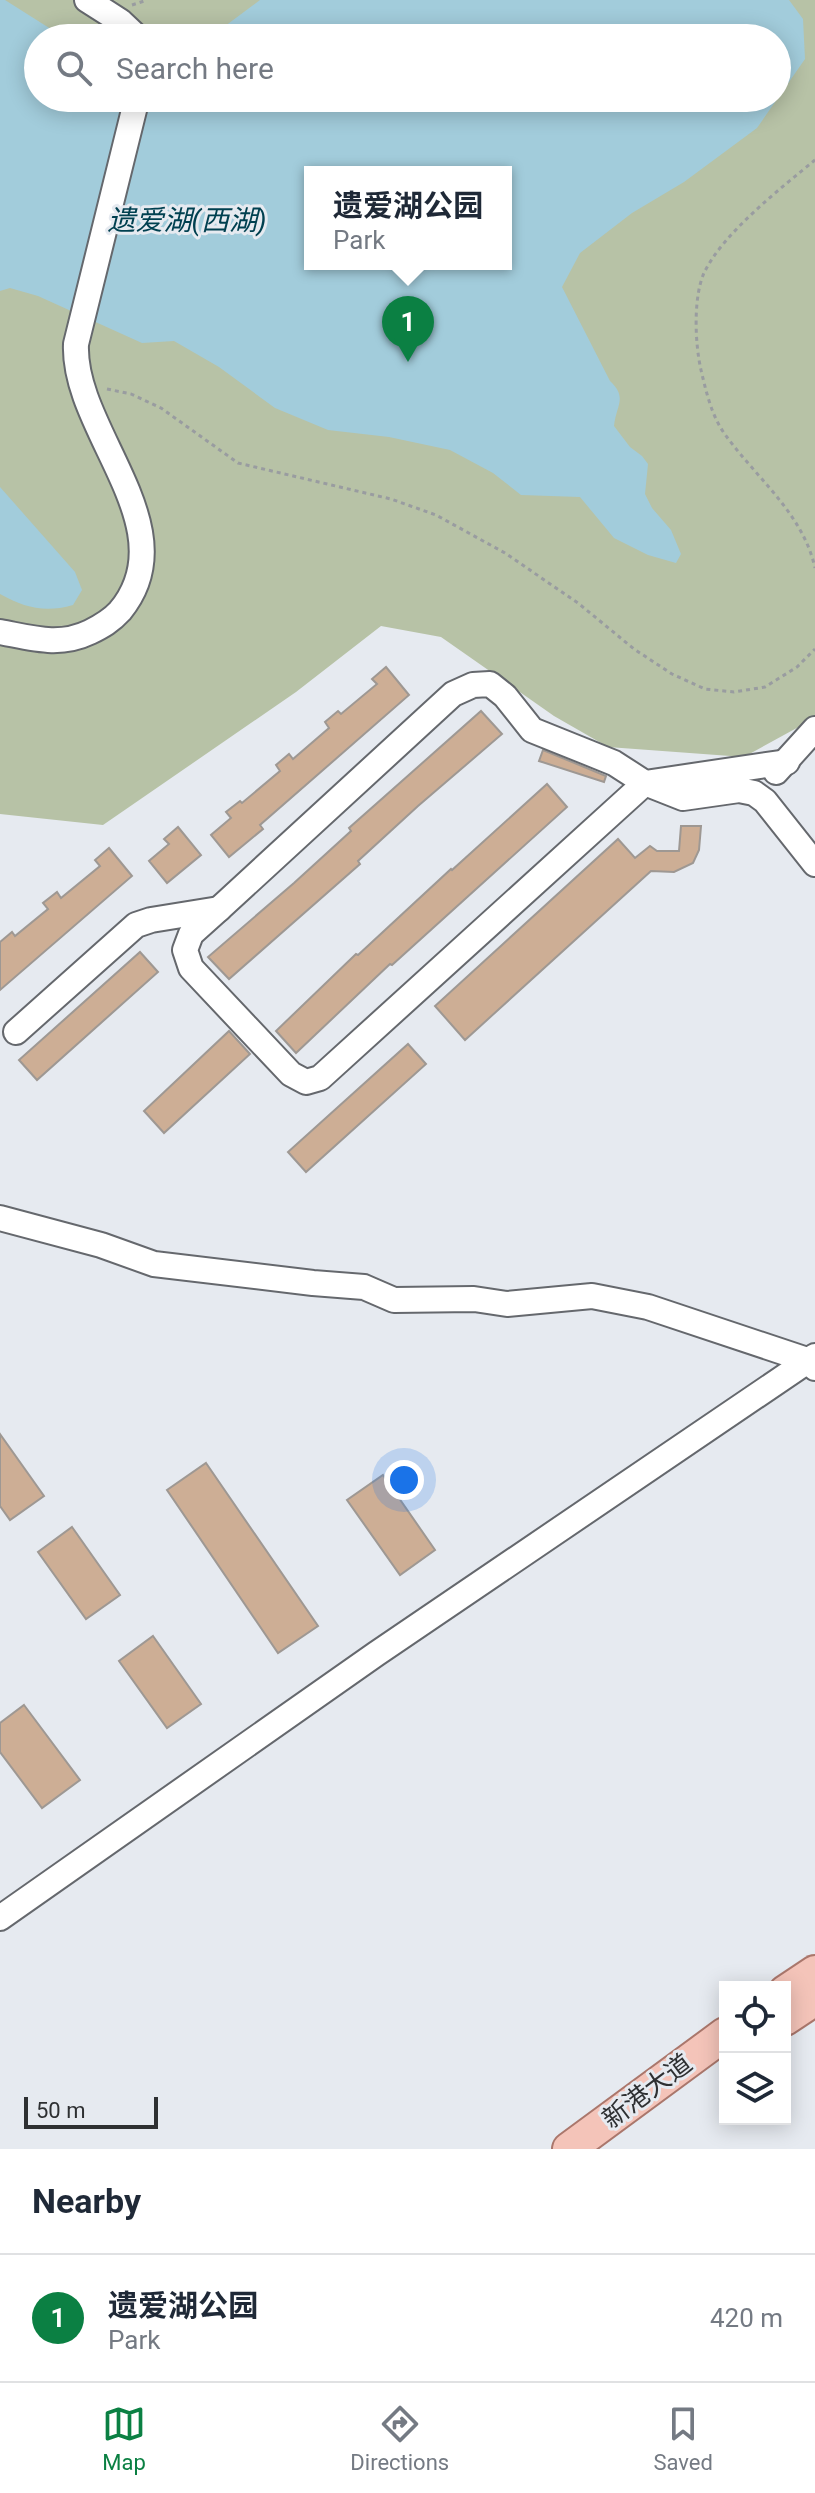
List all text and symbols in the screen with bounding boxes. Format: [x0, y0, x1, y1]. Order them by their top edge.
search box [24, 24, 791, 112]
icon: search [52, 46, 96, 90]
text: Search here [116, 51, 274, 86]
popup [304, 166, 512, 270]
text: 遗爱湖公园 [333, 188, 483, 223]
water label: 遗爱湖(西湖) [108, 204, 266, 237]
text: Park [333, 225, 385, 255]
pin: 1 [382, 296, 434, 362]
your location [384, 1460, 424, 1500]
map controls [719, 1981, 791, 2125]
button: locate [719, 1981, 791, 2053]
street label: 新港大道 [596, 2048, 698, 2134]
button: layers [719, 2053, 791, 2125]
scale bar [24, 2093, 158, 2129]
text: 50 m [36, 2098, 85, 2123]
text: Nearby [32, 2181, 141, 2221]
text: 遗爱湖公园 [108, 2288, 258, 2323]
text: 1 [51, 2303, 65, 2333]
text: 420 m [710, 2303, 783, 2333]
text: Park [108, 2325, 160, 2355]
tab: Map [102, 2402, 146, 2475]
tab: Directions [350, 2402, 449, 2475]
tab: Saved [653, 2402, 713, 2475]

